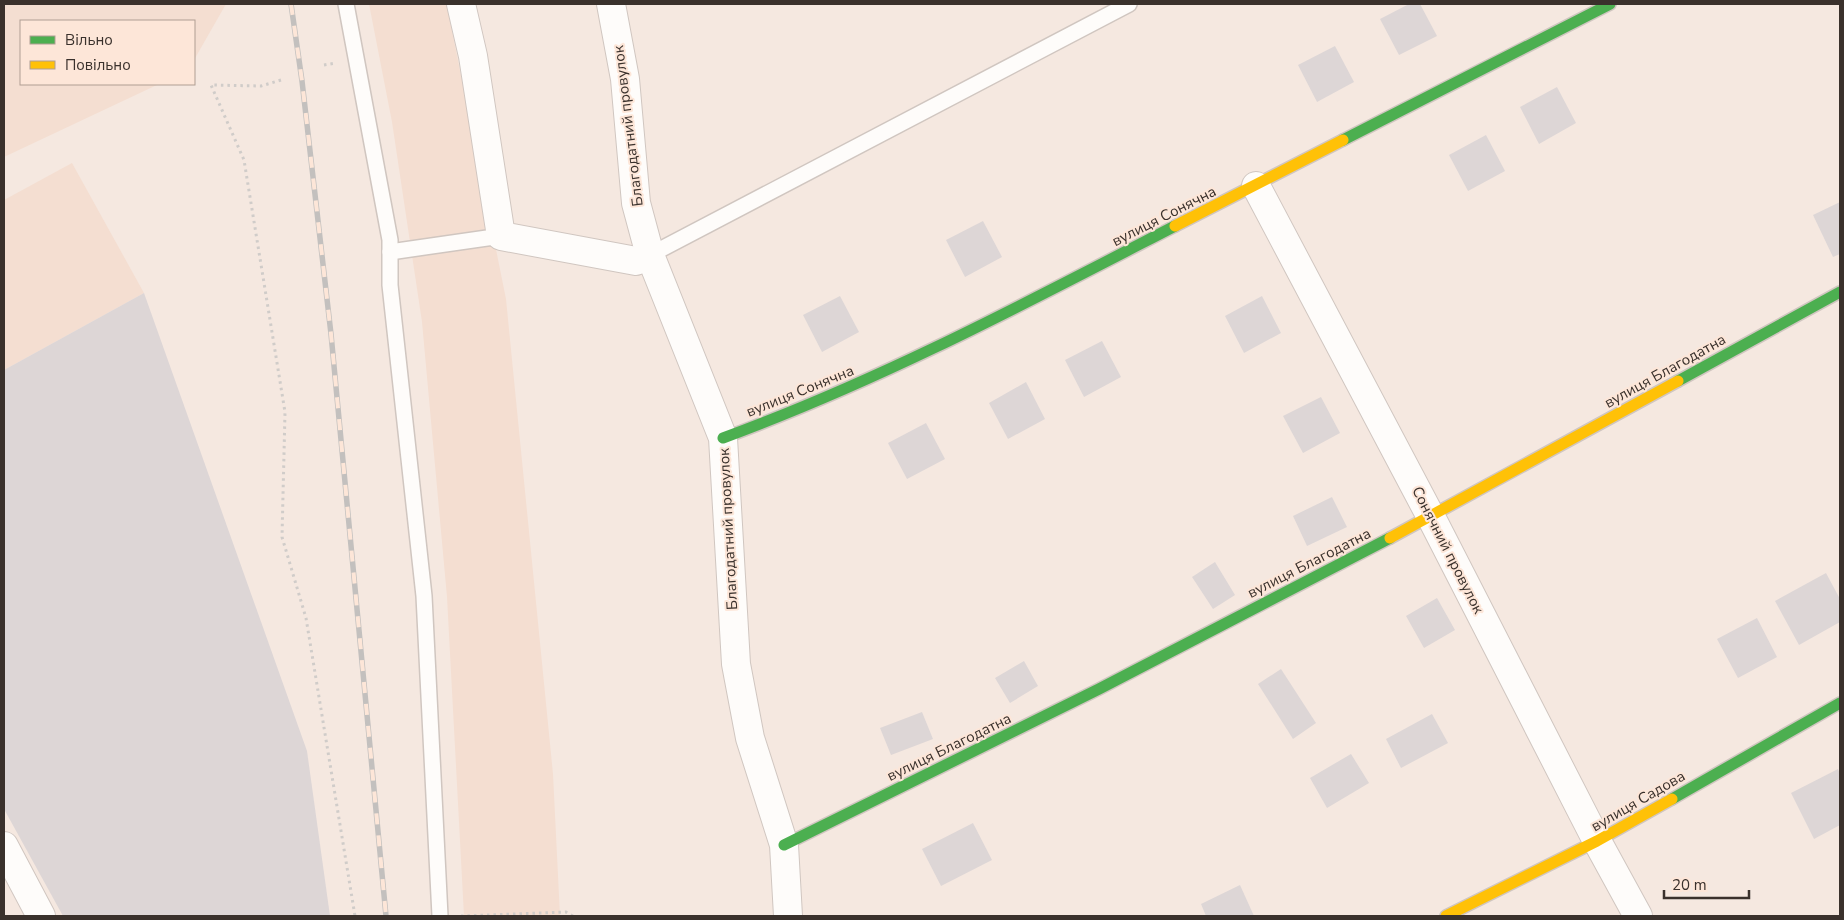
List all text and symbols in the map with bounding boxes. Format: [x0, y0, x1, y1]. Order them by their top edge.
legend [20, 20, 195, 85]
text: Вільно [65, 30, 113, 50]
street label: Благодатний провулок [608, 44, 648, 208]
text: Повільно [65, 55, 131, 75]
street label: вулиця Сонячна [1108, 181, 1220, 251]
street label: вулиця Благодатна [1601, 329, 1729, 413]
street label: вулиця Сонячна [743, 360, 857, 422]
street label: Благодатний провулок [714, 447, 742, 610]
street label: Сонячний провулок [1407, 483, 1489, 617]
street label: вулиця Благодатна [1244, 523, 1374, 603]
street label: вулиця Благодатна [883, 708, 1015, 786]
street label: вулиця Садова [1587, 766, 1689, 836]
scale bar [1664, 868, 1749, 900]
text: 20 m [1672, 875, 1707, 895]

